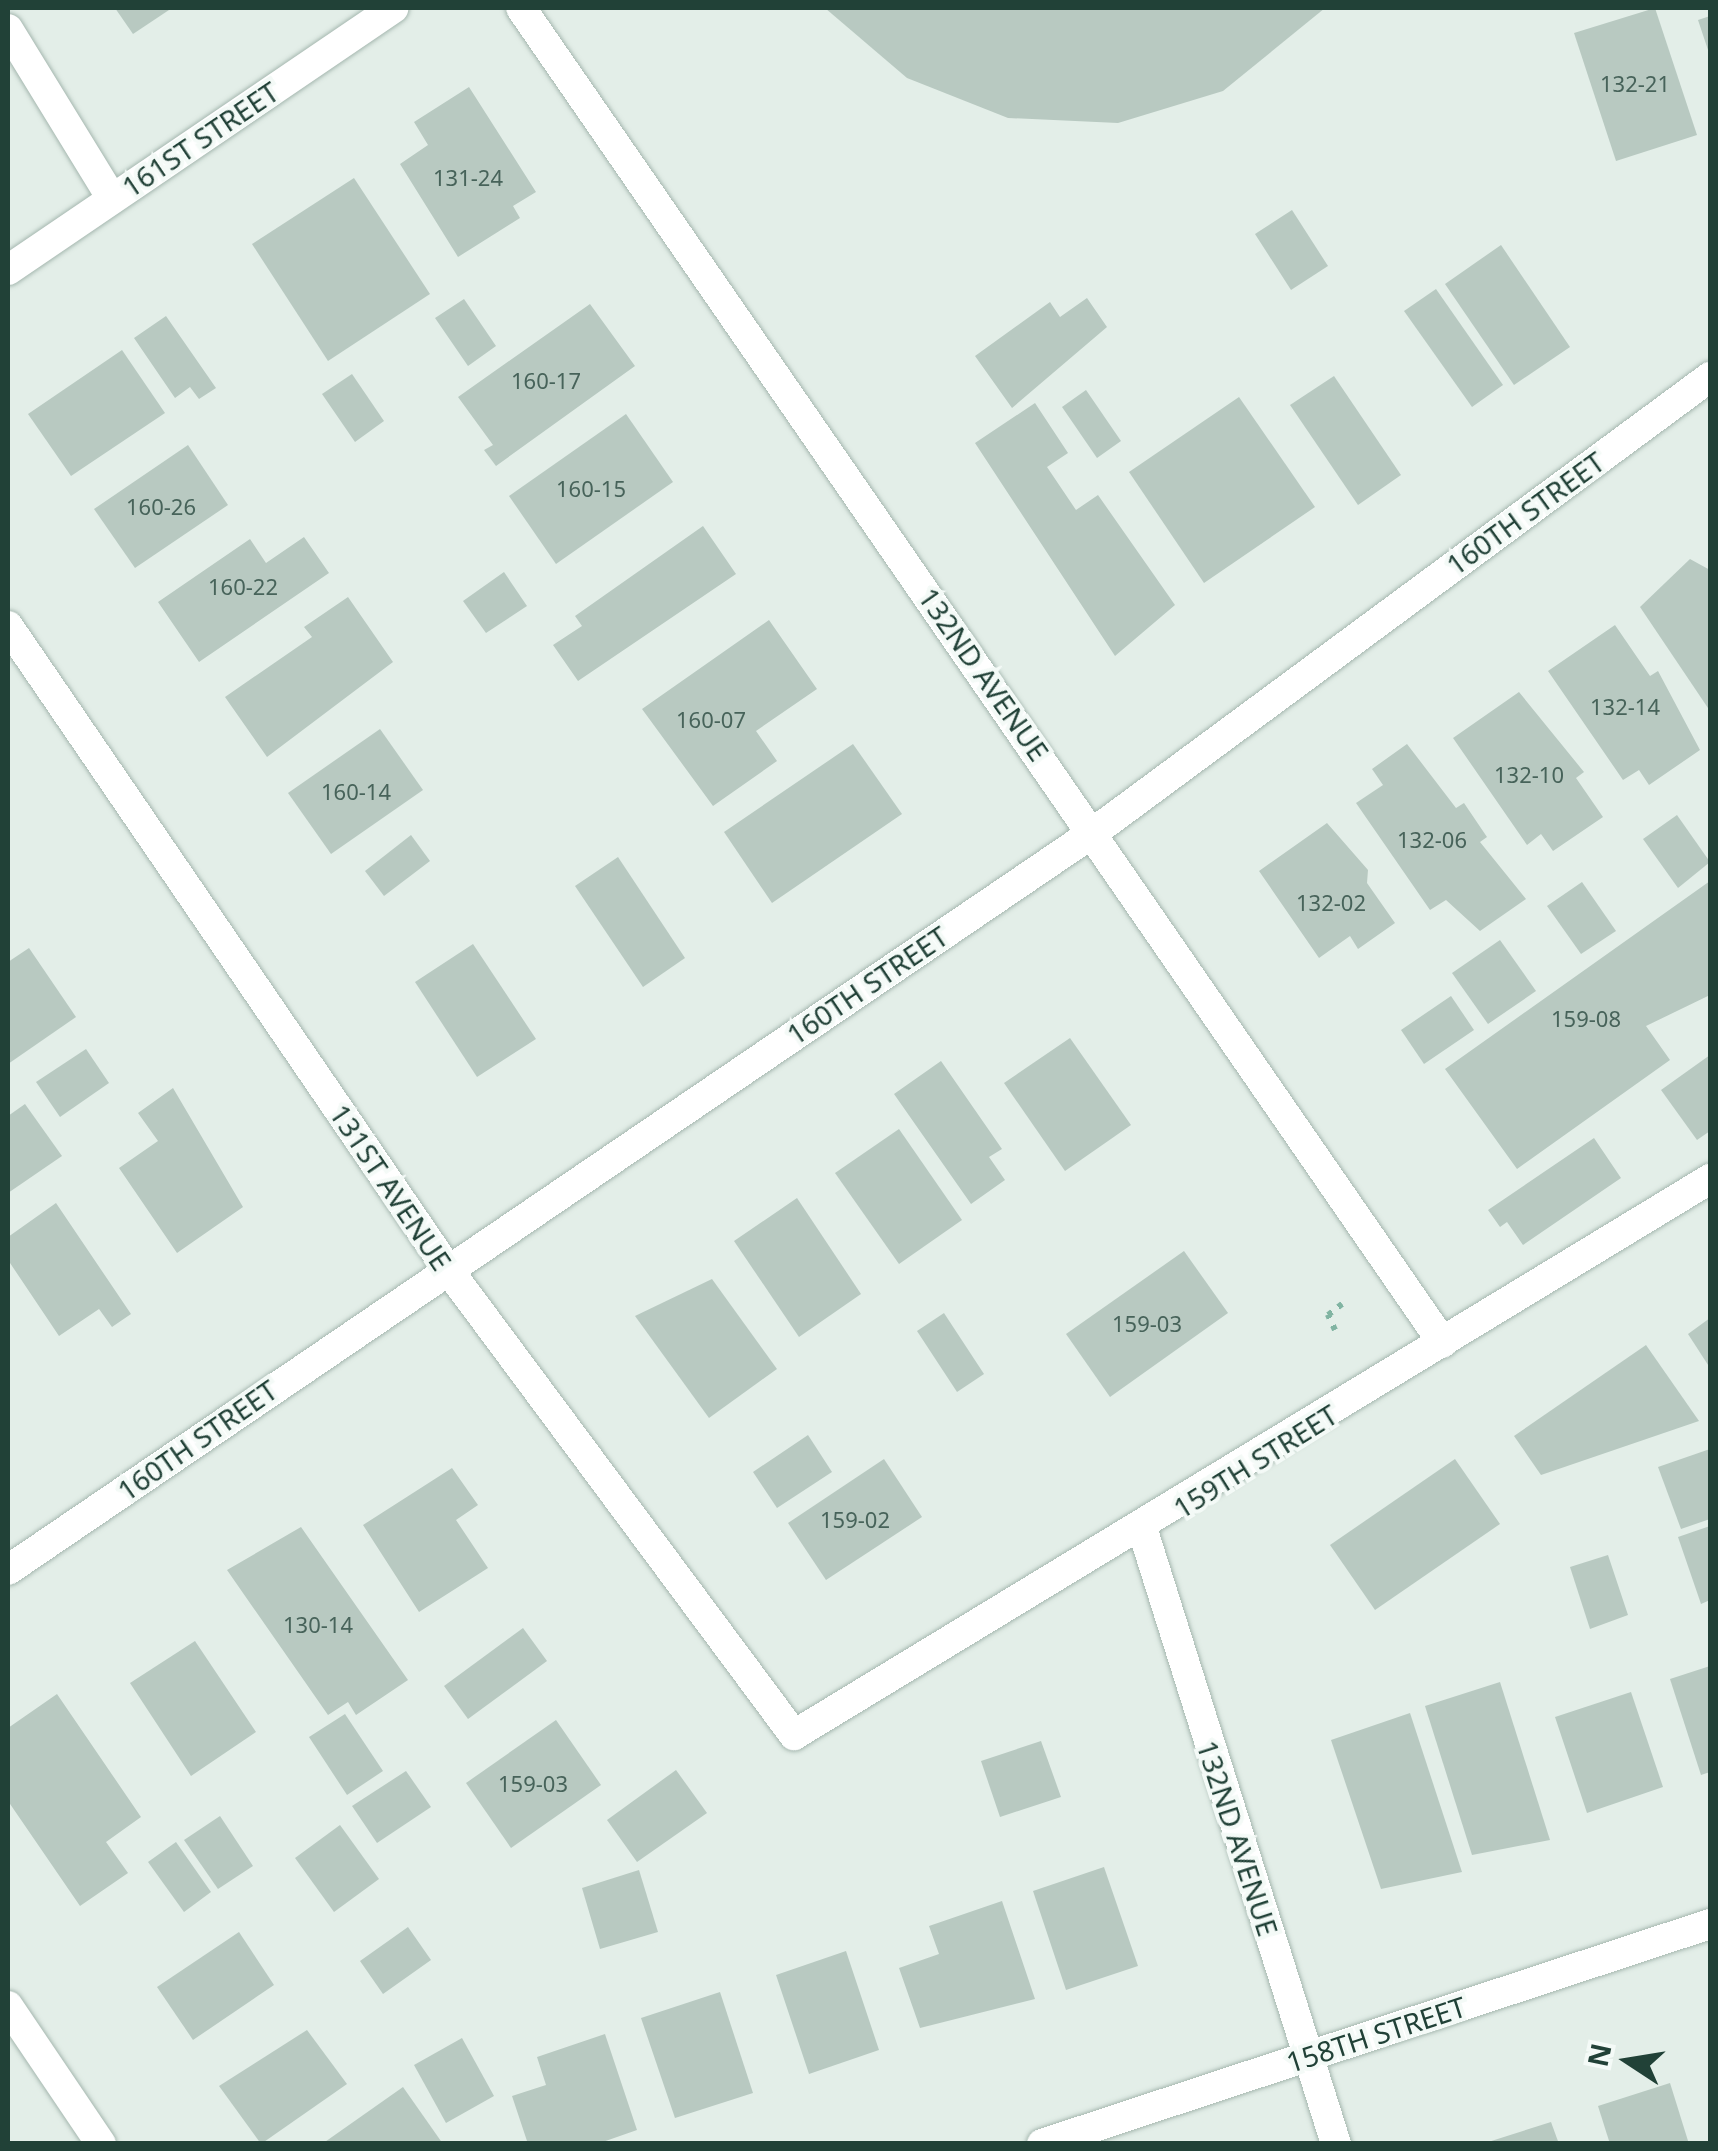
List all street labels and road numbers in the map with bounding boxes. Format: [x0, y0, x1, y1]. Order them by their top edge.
street label: 161ST STREET [115, 74, 285, 204]
street label: 160TH STREET [1440, 445, 1610, 581]
street label: 132ND AVENUE [912, 581, 1056, 767]
street label: 160TH STREET [780, 919, 954, 1051]
street label: 131ST AVENUE [323, 1098, 459, 1276]
street label: 160TH STREET [111, 1373, 283, 1507]
street label: 159TH STREET [1167, 1397, 1343, 1525]
street label: 132ND AVENUE [1191, 1736, 1285, 1940]
street label: 158TH STREET [1282, 1989, 1470, 2079]

